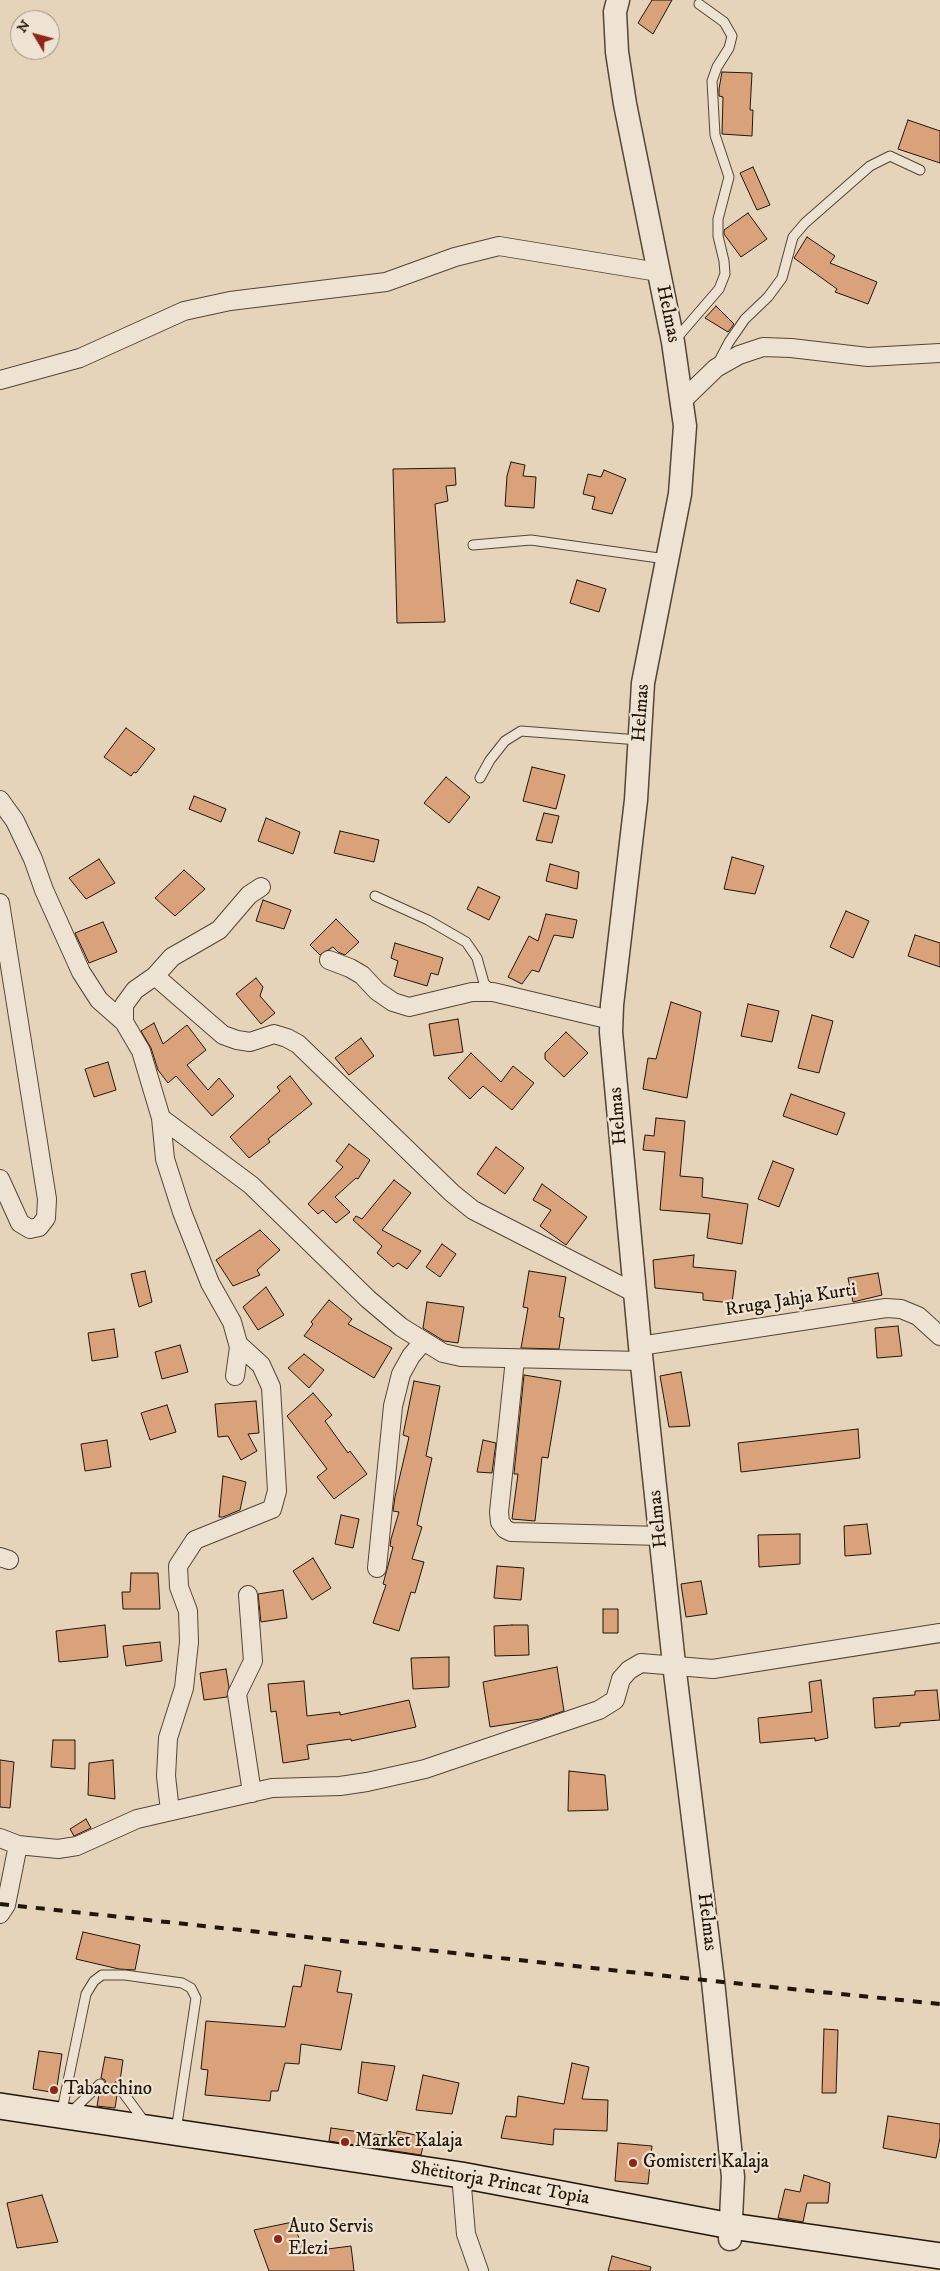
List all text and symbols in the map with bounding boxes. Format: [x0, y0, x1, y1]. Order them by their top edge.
north arrow [10, 10, 60, 60]
text: N [13, 17, 34, 37]
street label: Helmas [650, 283, 684, 345]
street label: Helmas [629, 683, 655, 743]
street label: Helmas [605, 1086, 633, 1146]
street label: Rruga Jahja Kurti [724, 1279, 858, 1323]
street label: Helmas [645, 1489, 673, 1549]
street label: Helmas [691, 1892, 721, 1952]
place label: Tabacchino [64, 2079, 152, 2101]
marker: Tabacchino [48, 2084, 60, 2096]
place label: Market Kalaja [355, 2131, 463, 2153]
marker: Market Kalaja [339, 2136, 351, 2148]
place label: Gomisteri Kalaja [643, 2152, 769, 2174]
street label: Shëtitorja Princat Topia [409, 2157, 591, 2211]
marker: Gomisteri Kalaja [627, 2157, 639, 2169]
place label: Auto Servis Elezi [288, 2217, 373, 2261]
marker: Auto Servis Elezi [272, 2233, 284, 2245]

